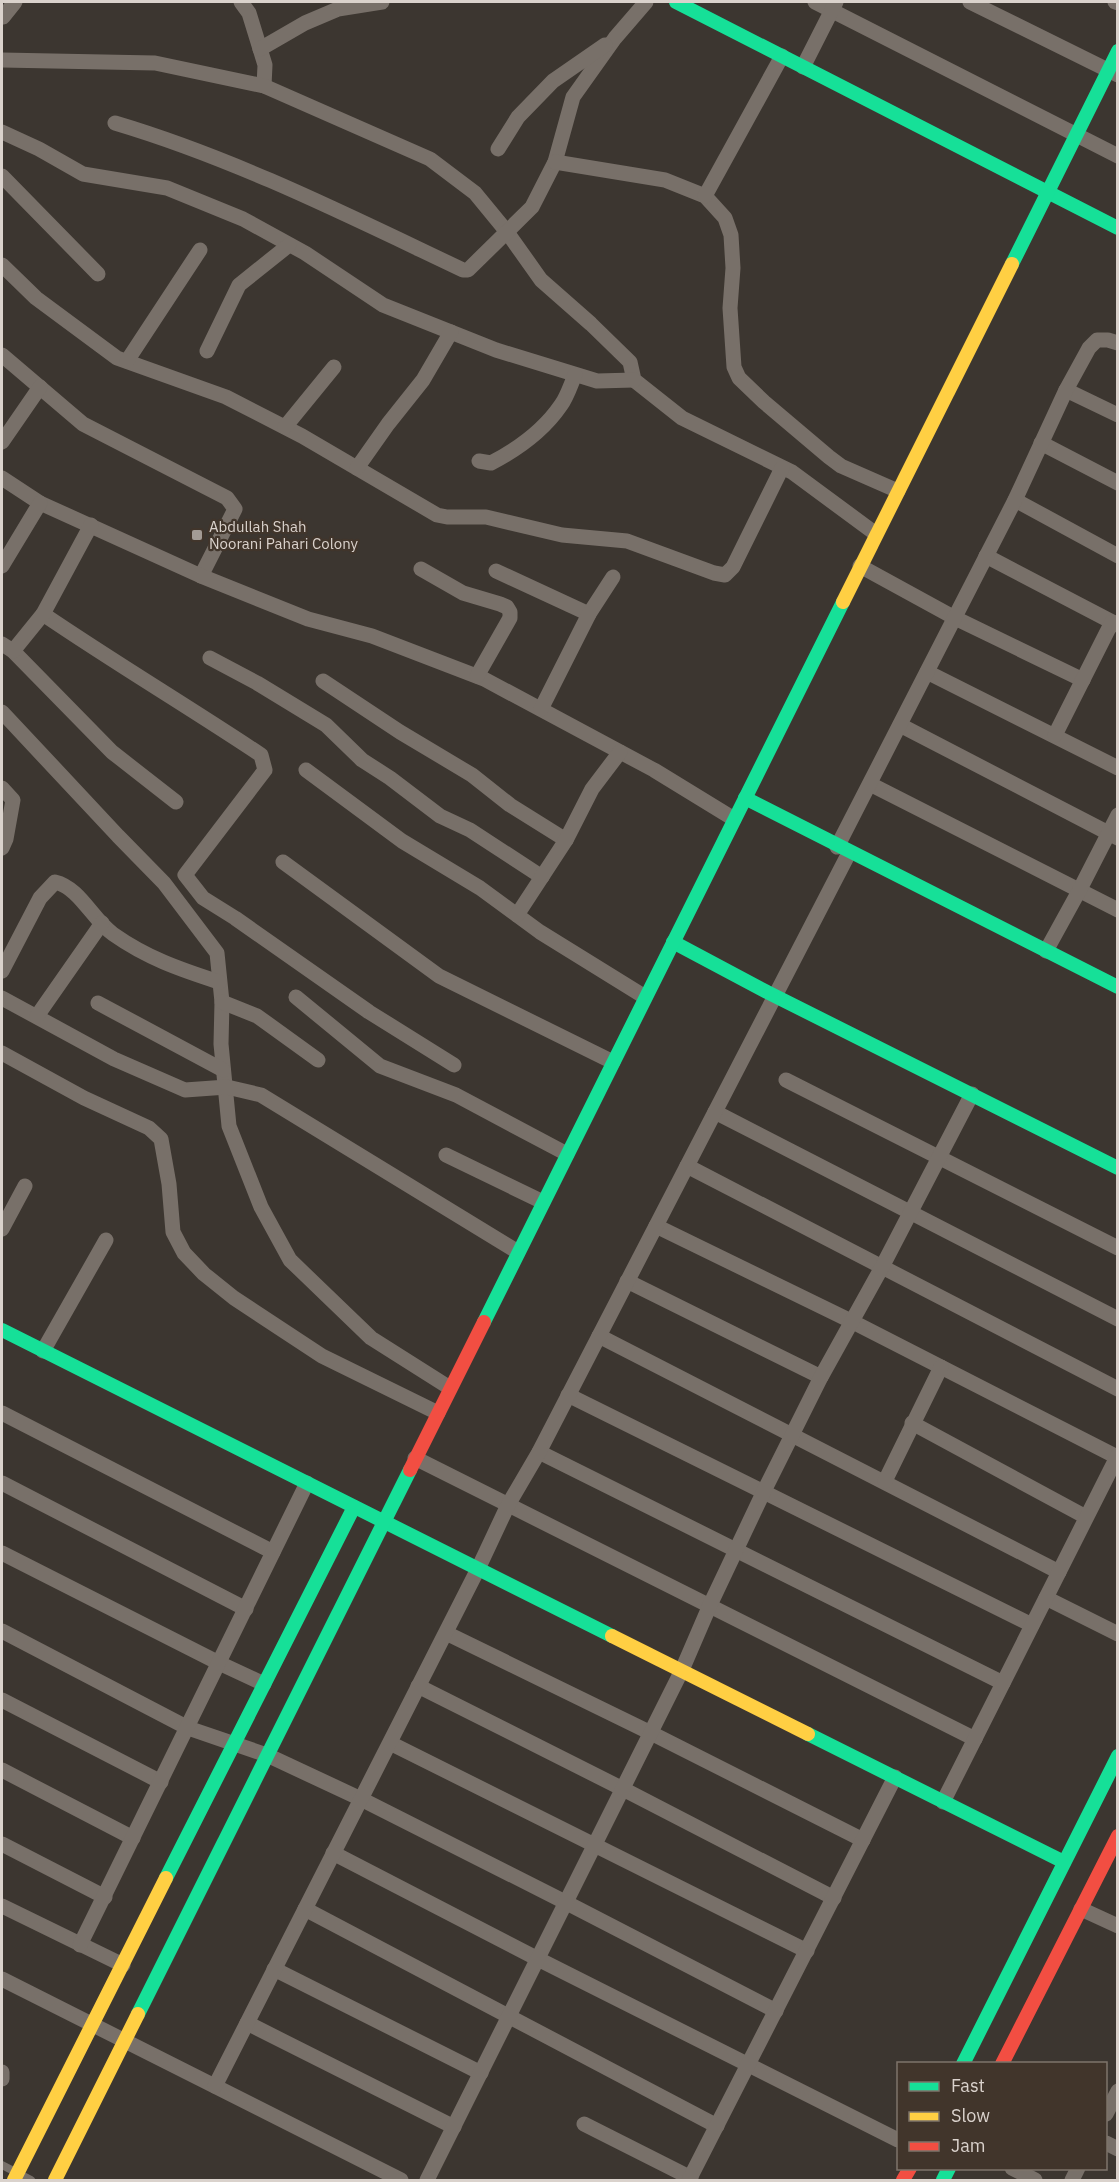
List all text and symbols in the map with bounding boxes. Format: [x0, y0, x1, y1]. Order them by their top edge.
place label: Abdullah Shah Noorani Pahari Colony [209, 517, 359, 553]
marker: Abdullah Shah Noorani Pahari Colony [190, 528, 204, 542]
legend [897, 2062, 1107, 2170]
text: Fast [951, 2074, 985, 2097]
text: Slow [951, 2104, 990, 2127]
text: Jam [951, 2134, 986, 2157]

